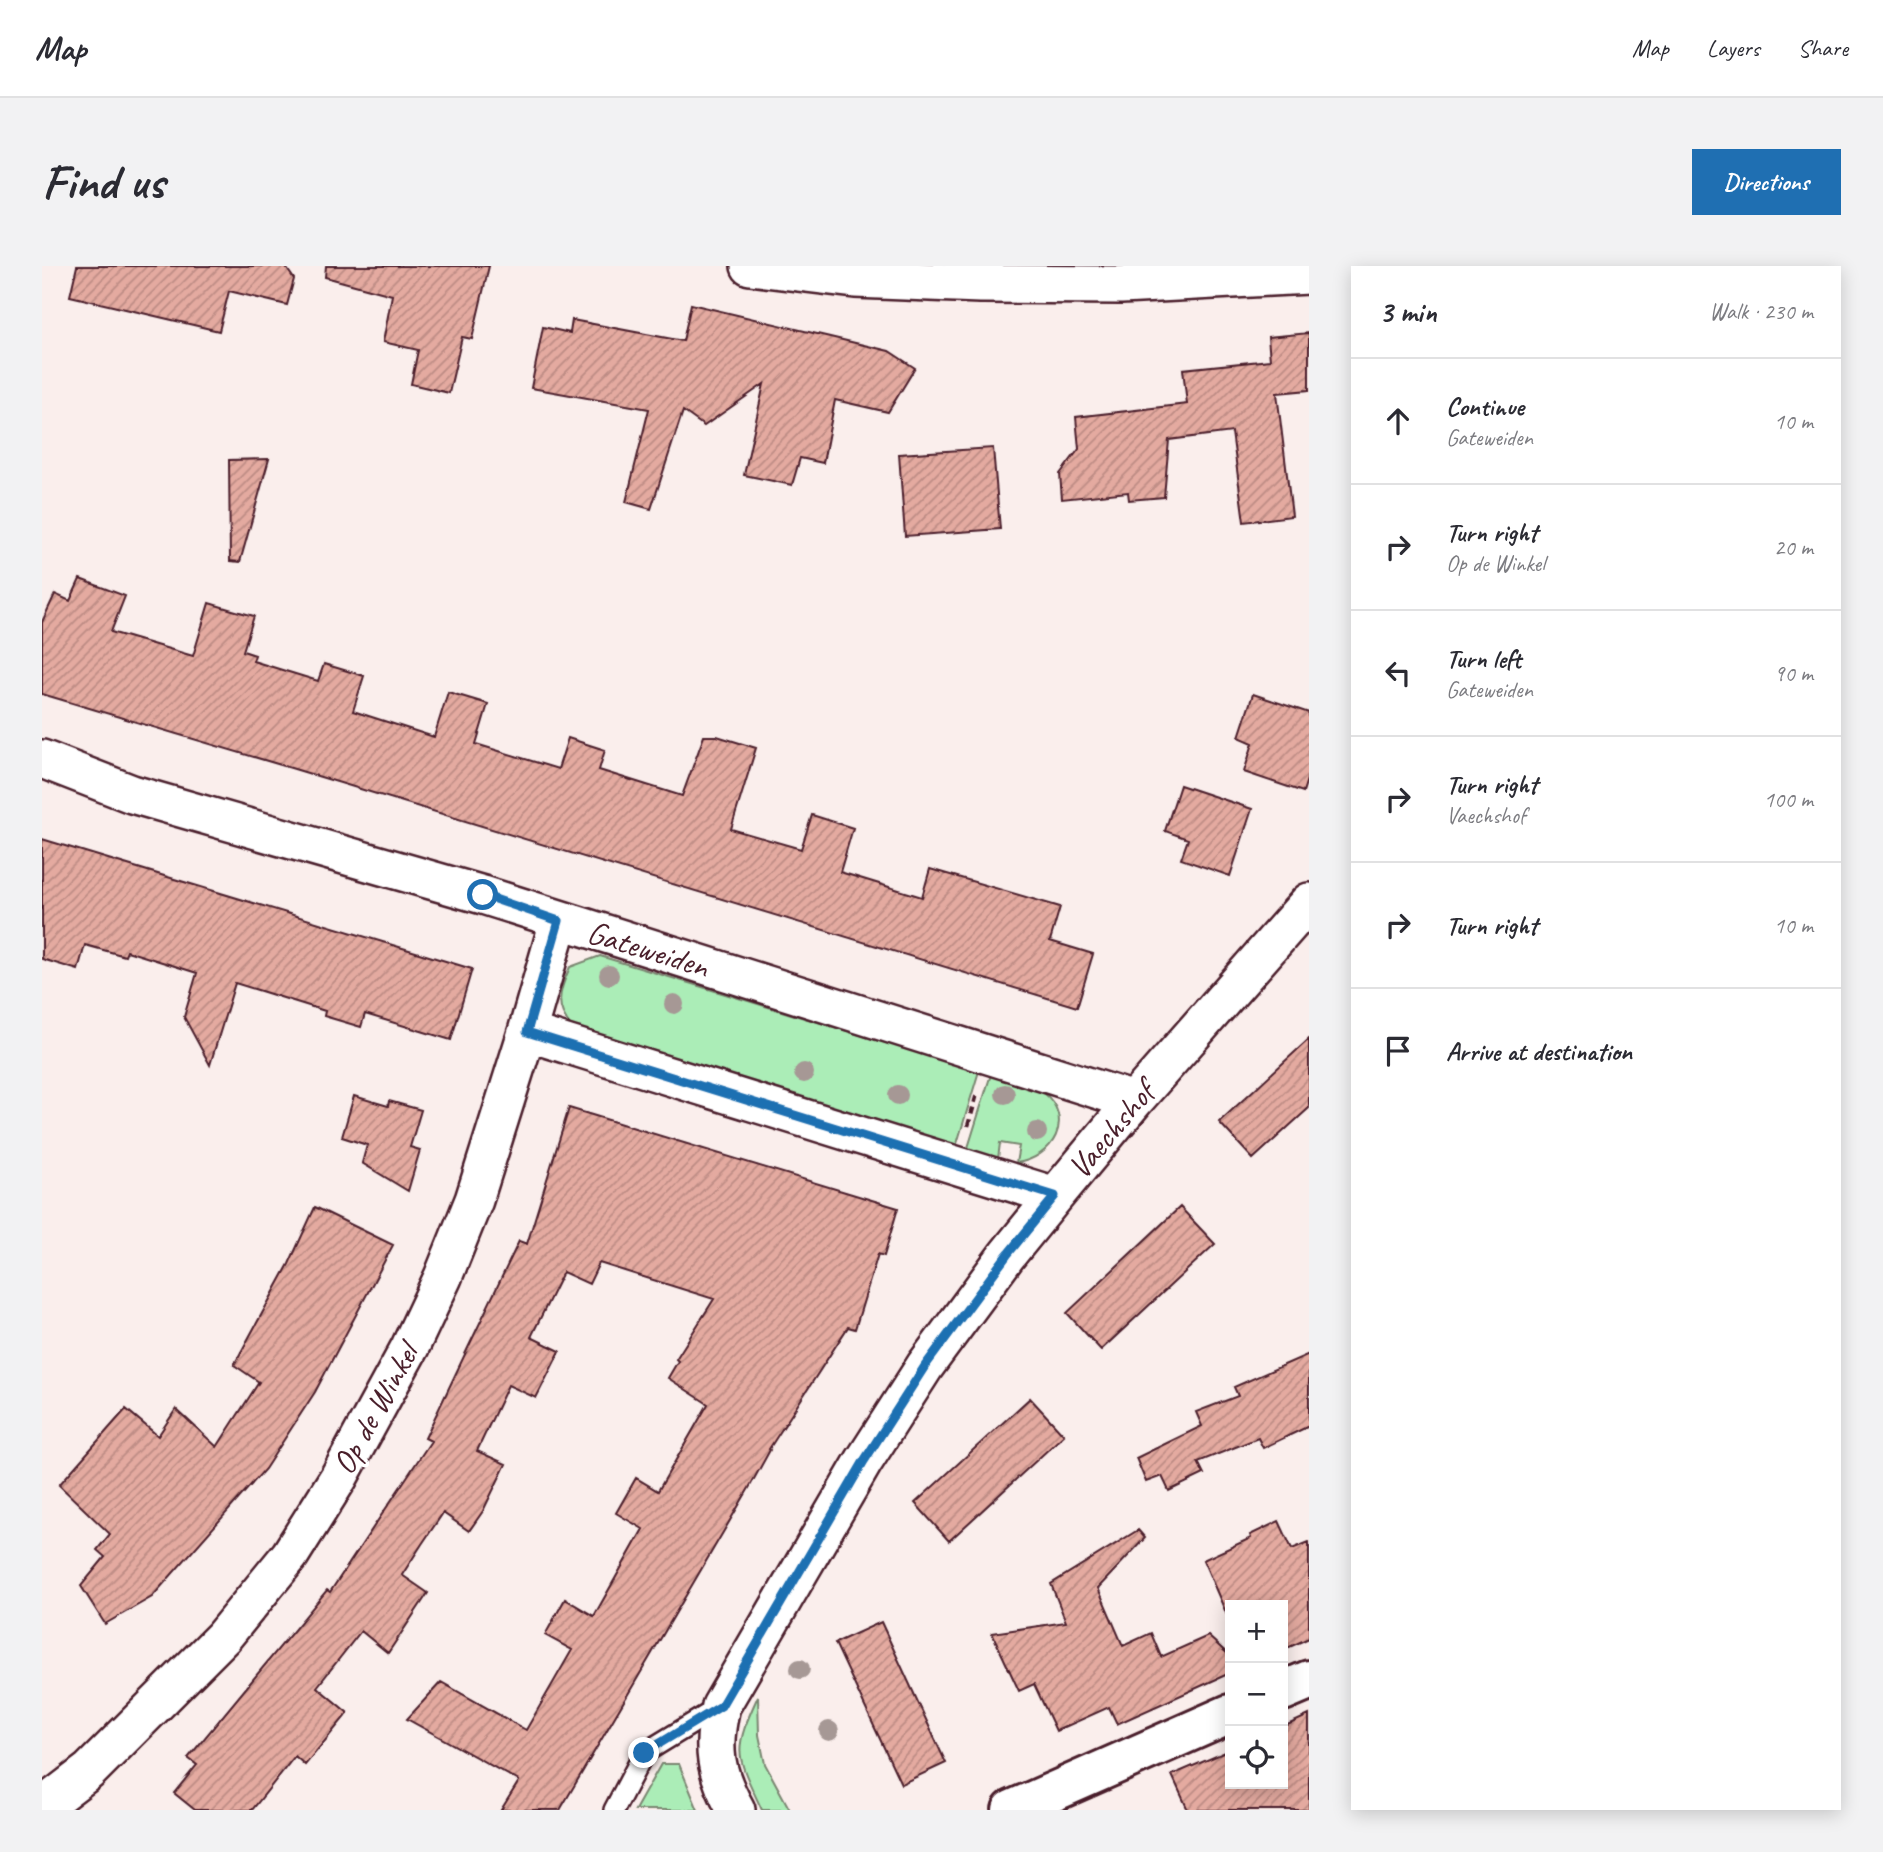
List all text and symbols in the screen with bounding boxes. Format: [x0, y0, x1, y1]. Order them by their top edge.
text: Map [35, 27, 86, 69]
text: Map [1632, 33, 1669, 63]
text: Layers [1707, 33, 1760, 63]
text: Share [1798, 33, 1848, 63]
button: Directions [1692, 149, 1841, 215]
text: Find us [42, 151, 164, 213]
text: 3 min [1379, 293, 1436, 331]
text: Walk · 230 m [1709, 297, 1813, 326]
text: Continue [1446, 390, 1524, 423]
icon: ahead [1379, 402, 1417, 440]
text: 10 m [1774, 407, 1813, 436]
text: Gateweiden [1446, 423, 1533, 452]
text: Turn right [1446, 516, 1537, 549]
icon: right [1379, 528, 1417, 566]
text: 20 m [1774, 533, 1813, 562]
text: Op de Winkel [1446, 549, 1545, 578]
text: Turn left [1446, 642, 1521, 675]
icon: left [1379, 654, 1417, 692]
text: 90 m [1774, 659, 1813, 688]
text: Gateweiden [1446, 675, 1533, 704]
text: Turn right [1446, 768, 1537, 801]
icon: right [1379, 780, 1417, 818]
text: 100 m [1764, 785, 1813, 814]
text: Vaechshof [1446, 801, 1526, 830]
route start [467, 879, 498, 910]
icon: right [1379, 906, 1417, 944]
text: Turn right [1446, 909, 1537, 942]
street label: Gateweiden [582, 911, 715, 988]
text: 10 m [1774, 911, 1813, 940]
icon: arrive [1379, 1032, 1417, 1070]
text: Arrive at destination [1446, 1035, 1632, 1068]
street label: Vaechshof [1058, 1068, 1168, 1187]
street label: Op de Winkel [322, 1332, 430, 1481]
map controls [1225, 1600, 1288, 1789]
button: + [1225, 1600, 1288, 1663]
button: − [1225, 1663, 1288, 1726]
button: locate [1225, 1726, 1288, 1789]
route end [628, 1737, 659, 1768]

